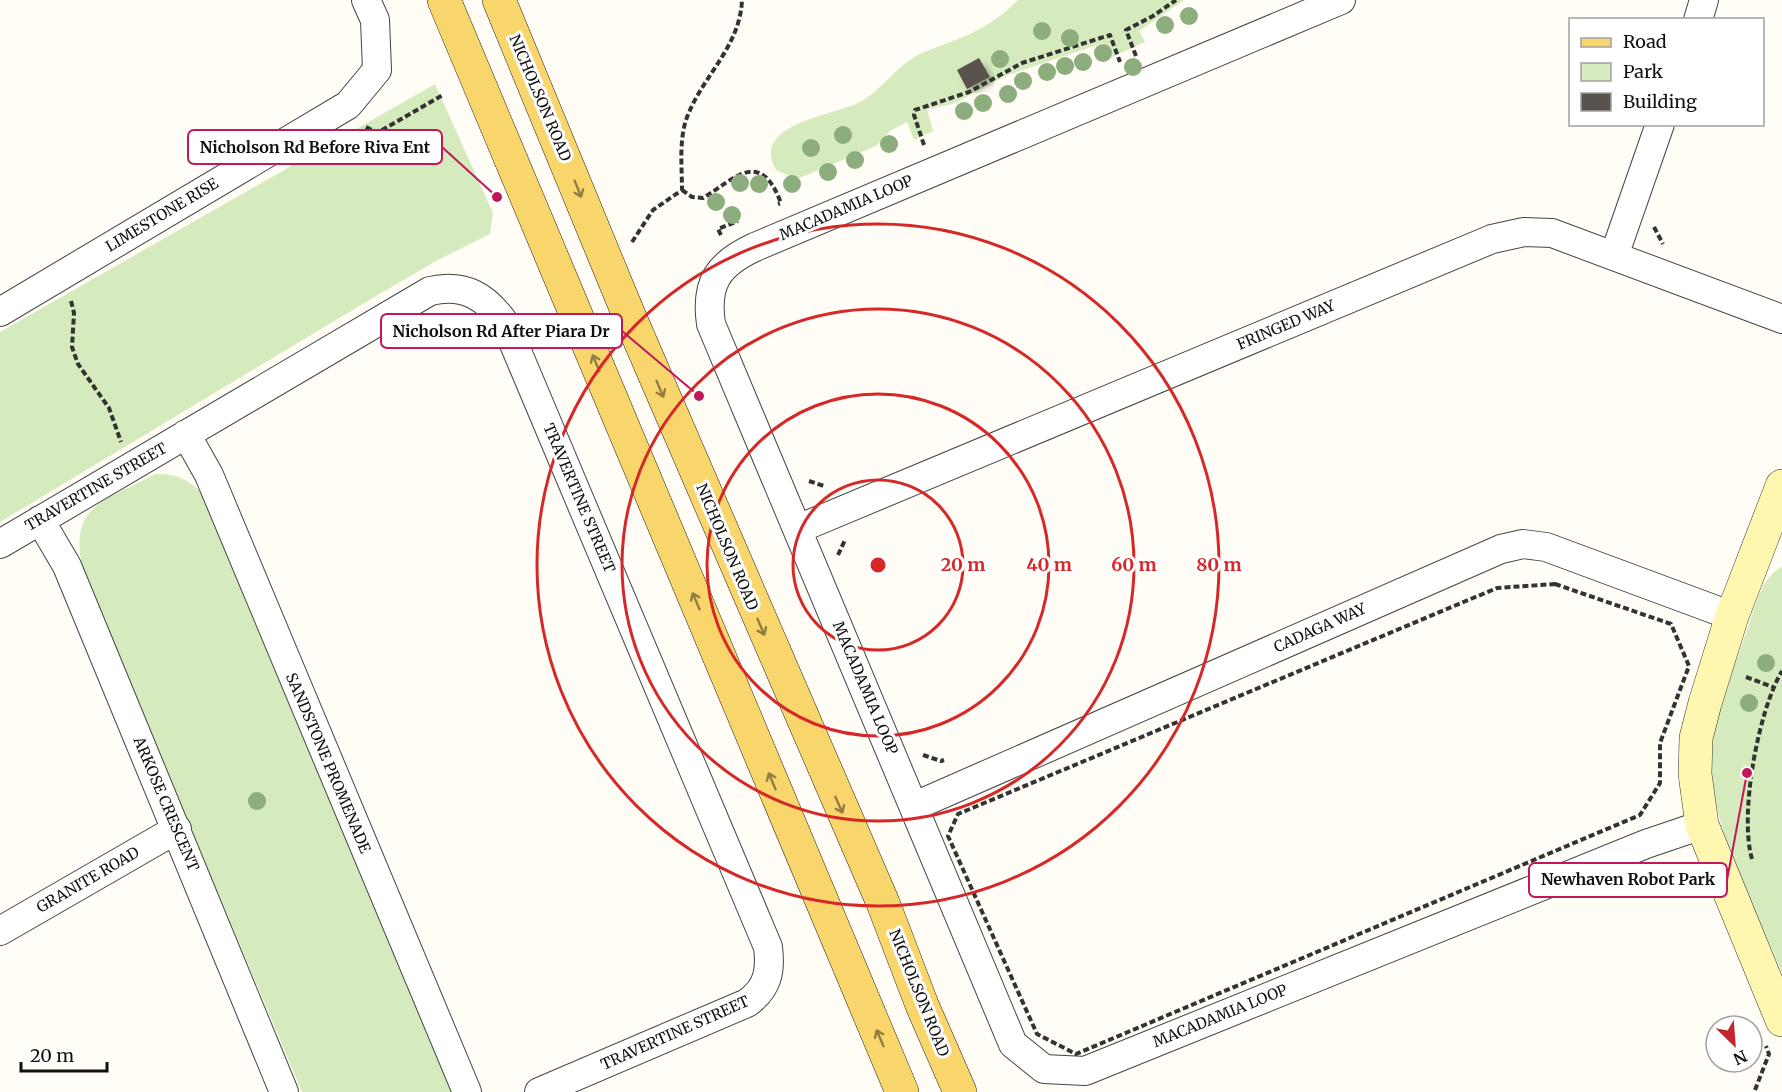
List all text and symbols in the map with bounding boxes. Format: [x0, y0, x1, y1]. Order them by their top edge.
legend [1569, 18, 1764, 126]
text: Road [1623, 30, 1667, 53]
street label: NICHOLSON ROAD [505, 32, 576, 164]
text: Park [1623, 60, 1664, 83]
text: Building [1623, 90, 1697, 113]
callout: Nicholson Rd Before Riva Ent [188, 130, 442, 164]
text: Nicholson Rd Before Riva Ent [200, 137, 431, 157]
street label: MACADAMIA LOOP [776, 171, 916, 244]
street label: LIMESTONE RISE [102, 173, 222, 256]
one-way arrow [574, 180, 585, 198]
street label: FRINGED WAY [1234, 295, 1338, 354]
callout: Nicholson Rd After Piara Dr [381, 314, 622, 348]
text: Nicholson Rd After Piara Dr [392, 321, 610, 341]
one-way arrow [590, 354, 601, 373]
one-way arrow [655, 380, 666, 398]
street label: TRAVERTINE STREET [539, 420, 620, 576]
street label: TRAVERTINE STREET [22, 438, 170, 535]
street label: NICHOLSON ROAD [692, 481, 763, 613]
text: 20 m [941, 553, 985, 576]
text: 40 m [1026, 553, 1072, 576]
text: 60 m [1111, 553, 1157, 576]
text: 80 m [1196, 553, 1242, 576]
centre of rings [868, 555, 888, 575]
one-way arrow [690, 592, 701, 611]
street label: CADAGA WAY [1271, 599, 1369, 656]
one-way arrow [756, 617, 767, 635]
street label: MACADAMIA LOOP [829, 618, 902, 758]
street label: SANDSTONE PROMENADE [282, 670, 375, 856]
street label: ARKOSE CRESCENT [129, 733, 204, 875]
one-way arrow [766, 772, 777, 790]
one-way arrow [834, 796, 846, 814]
street label: GRANITE ROAD [33, 842, 143, 917]
callout: Newhaven Robot Park [1529, 863, 1727, 897]
text: Newhaven Robot Park [1541, 869, 1716, 889]
street label: NICHOLSON ROAD [885, 926, 954, 1059]
street label: MACADAMIA LOOP [1150, 980, 1290, 1051]
street label: TRAVERTINE STREET [598, 991, 752, 1074]
north arrow [1704, 1014, 1764, 1074]
one-way arrow [874, 1029, 885, 1048]
scale bar [21, 1035, 106, 1073]
text: 20 m [30, 1044, 74, 1067]
text: N [1730, 1046, 1750, 1069]

